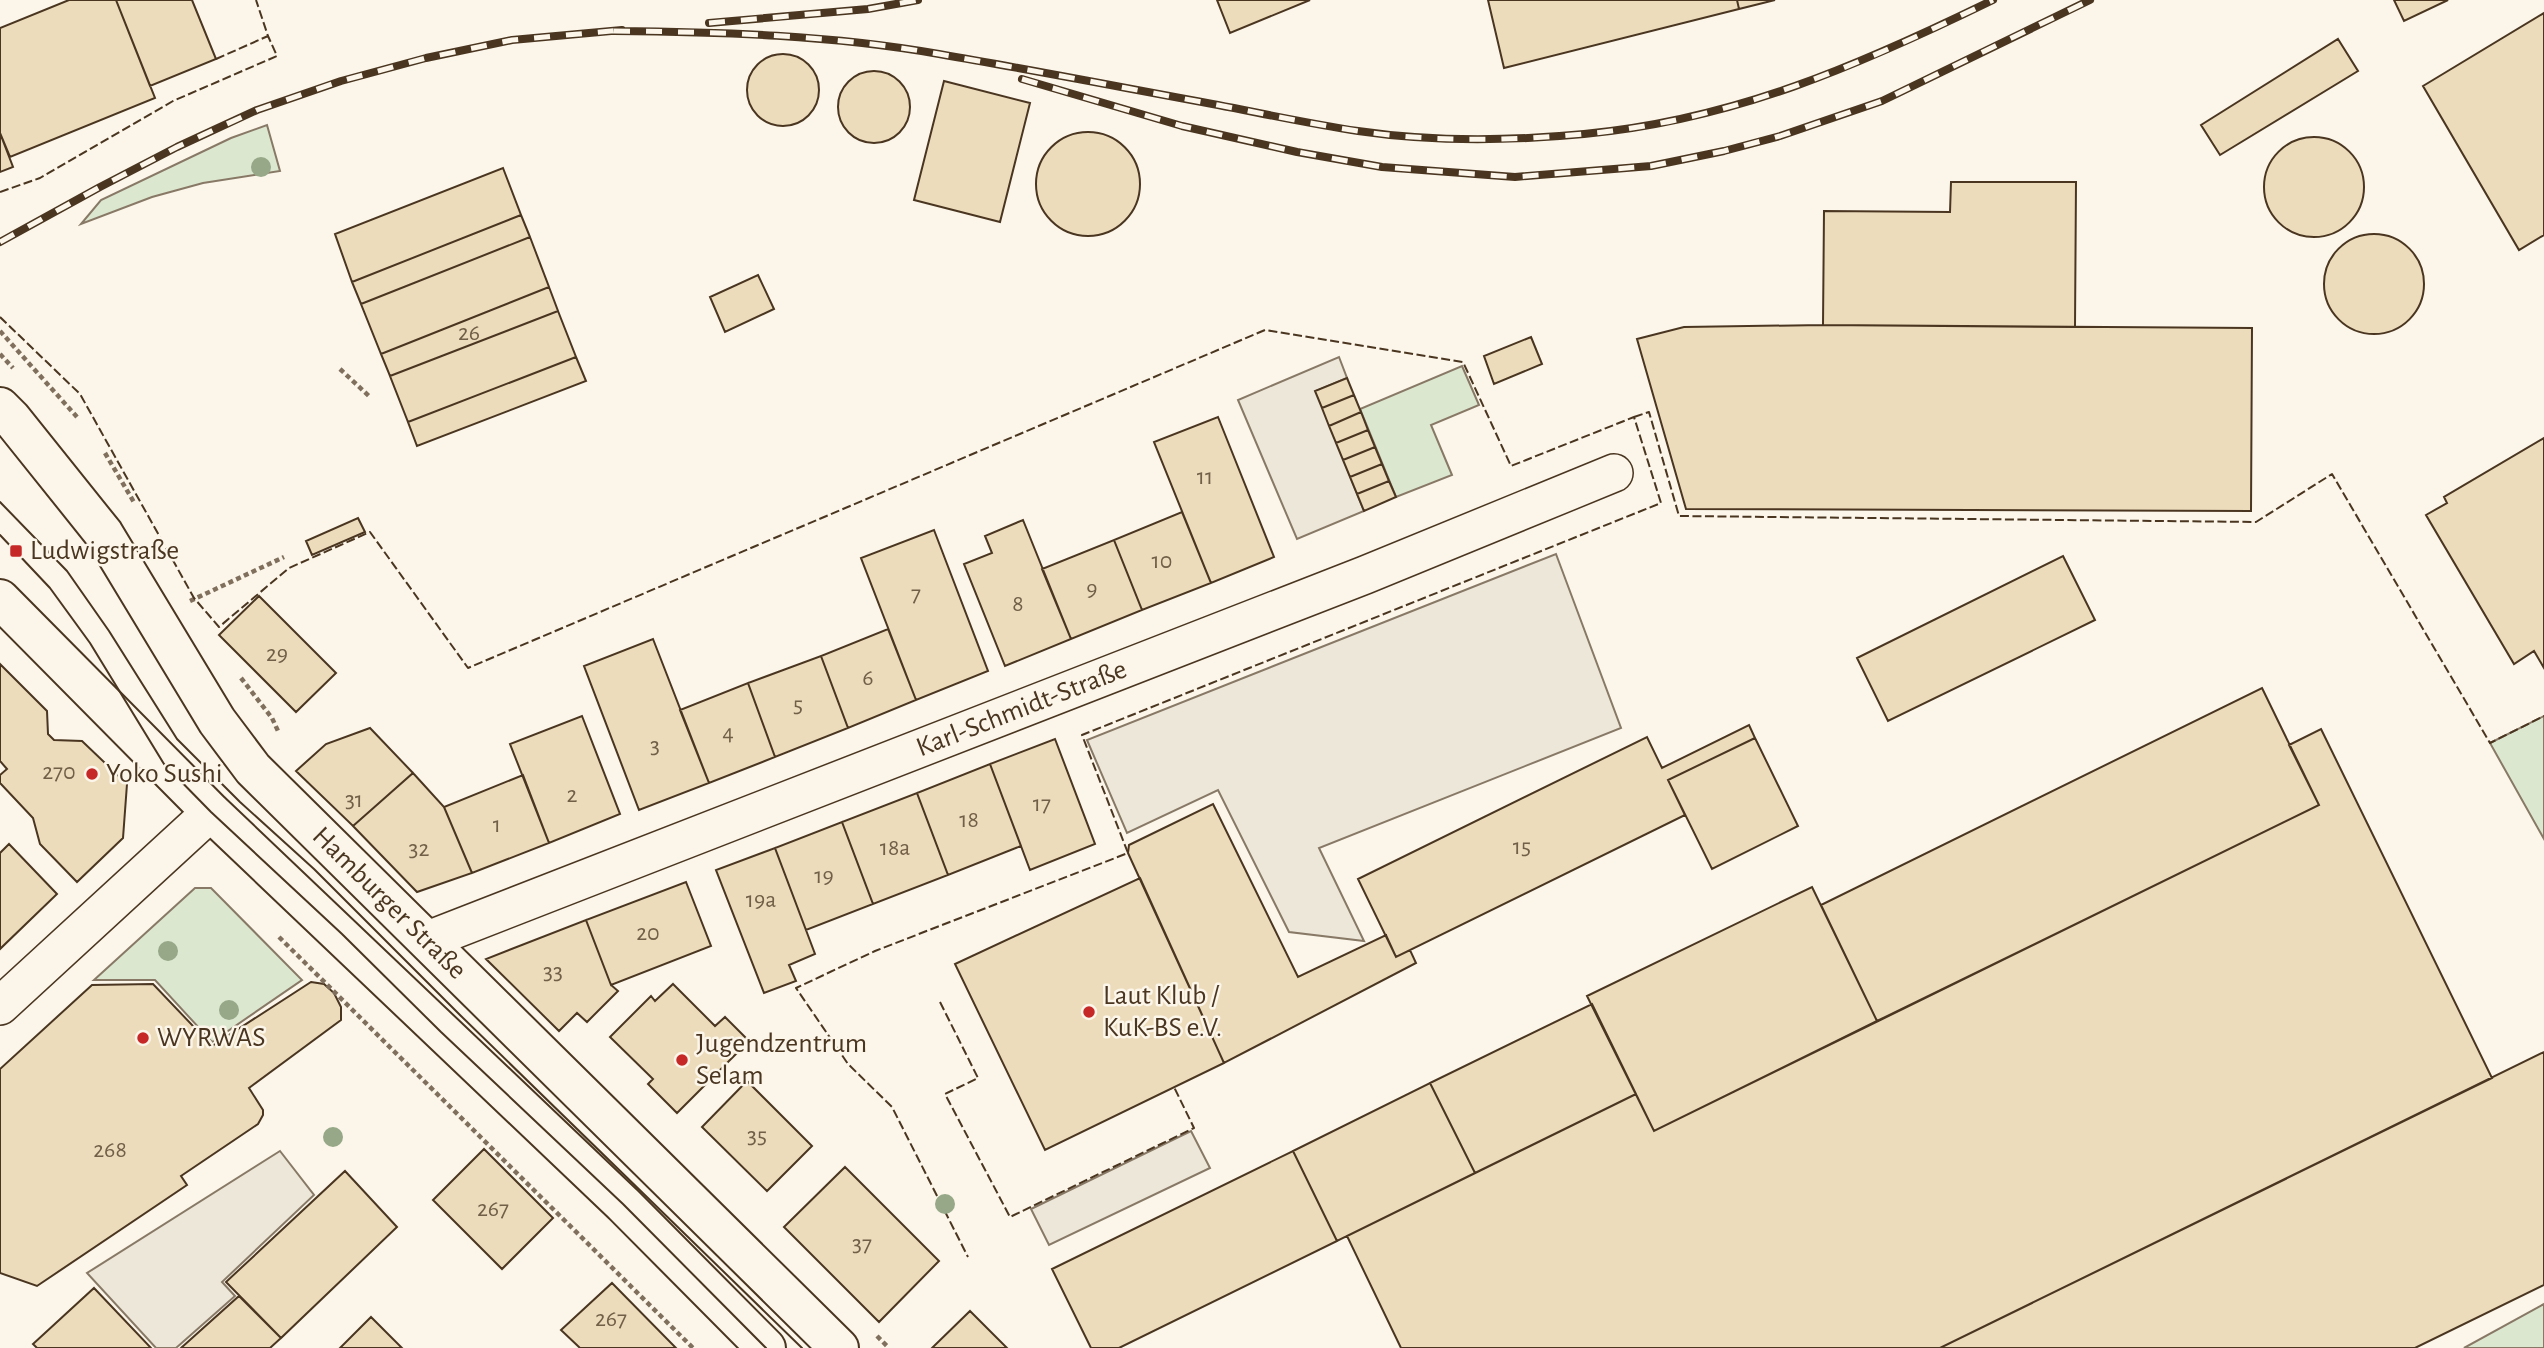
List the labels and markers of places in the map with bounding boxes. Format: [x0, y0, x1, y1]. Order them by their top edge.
place label: Ludwigstraße [30, 537, 179, 565]
marker: Ludwigstraße [8, 543, 24, 559]
place label: Yoko Sushi [106, 760, 223, 788]
marker: Yoko Sushi [84, 766, 100, 782]
place label: Laut Klub / KuK-BS e.V. [1103, 982, 1222, 1042]
marker: Laut Klub / KuK-BS e.V. [1081, 1004, 1097, 1020]
place label: WYRWAS [157, 1024, 265, 1052]
marker: WYRWAS [135, 1030, 151, 1046]
place label: Jugendzentrum Selam [696, 1030, 867, 1090]
marker: Jugendzentrum Selam [674, 1052, 690, 1068]

